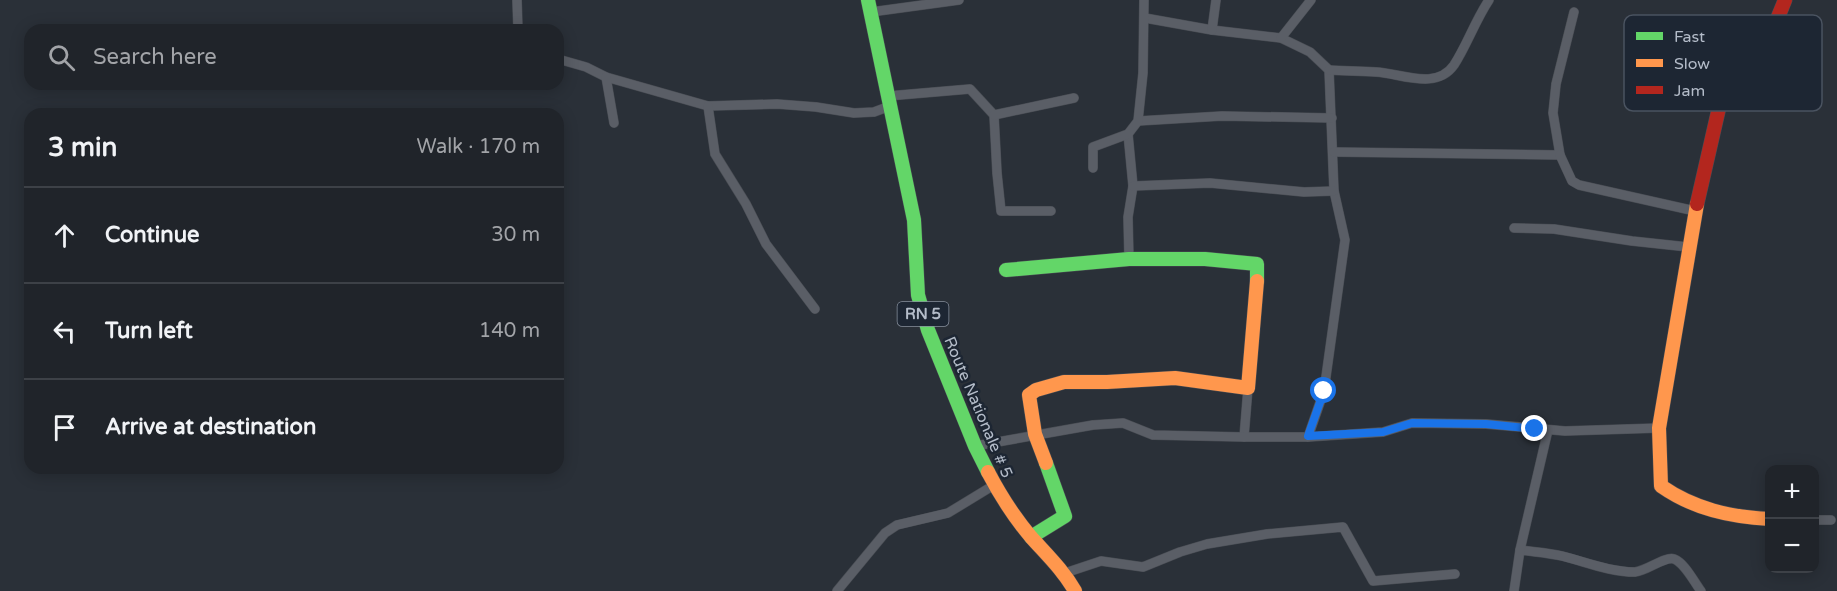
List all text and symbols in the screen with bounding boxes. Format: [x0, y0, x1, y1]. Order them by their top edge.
legend [1624, 15, 1822, 111]
search box [24, 24, 564, 90]
text: Fast [1674, 27, 1705, 47]
icon: search [45, 41, 78, 74]
text: Search here [93, 44, 217, 70]
text: Slow [1674, 54, 1710, 74]
text: Jam [1674, 81, 1705, 101]
text: 3 min [48, 132, 117, 163]
text: Walk · 170 m [417, 135, 540, 159]
icon: ahead [48, 219, 81, 252]
text: Continue [105, 222, 200, 248]
text: 30 m [491, 223, 540, 247]
road number: RN 5 [898, 302, 948, 326]
icon: left [48, 315, 81, 348]
text: Turn left [105, 318, 193, 344]
text: 140 m [479, 319, 540, 343]
street label: Route Nationale # 5 [939, 334, 1017, 481]
route start [1310, 377, 1336, 403]
icon: arrive [48, 411, 81, 444]
text: Arrive at destination [105, 414, 316, 440]
route end [1521, 415, 1547, 441]
map controls [1765, 465, 1819, 573]
button: + [1765, 465, 1819, 519]
button: − [1765, 519, 1819, 573]

